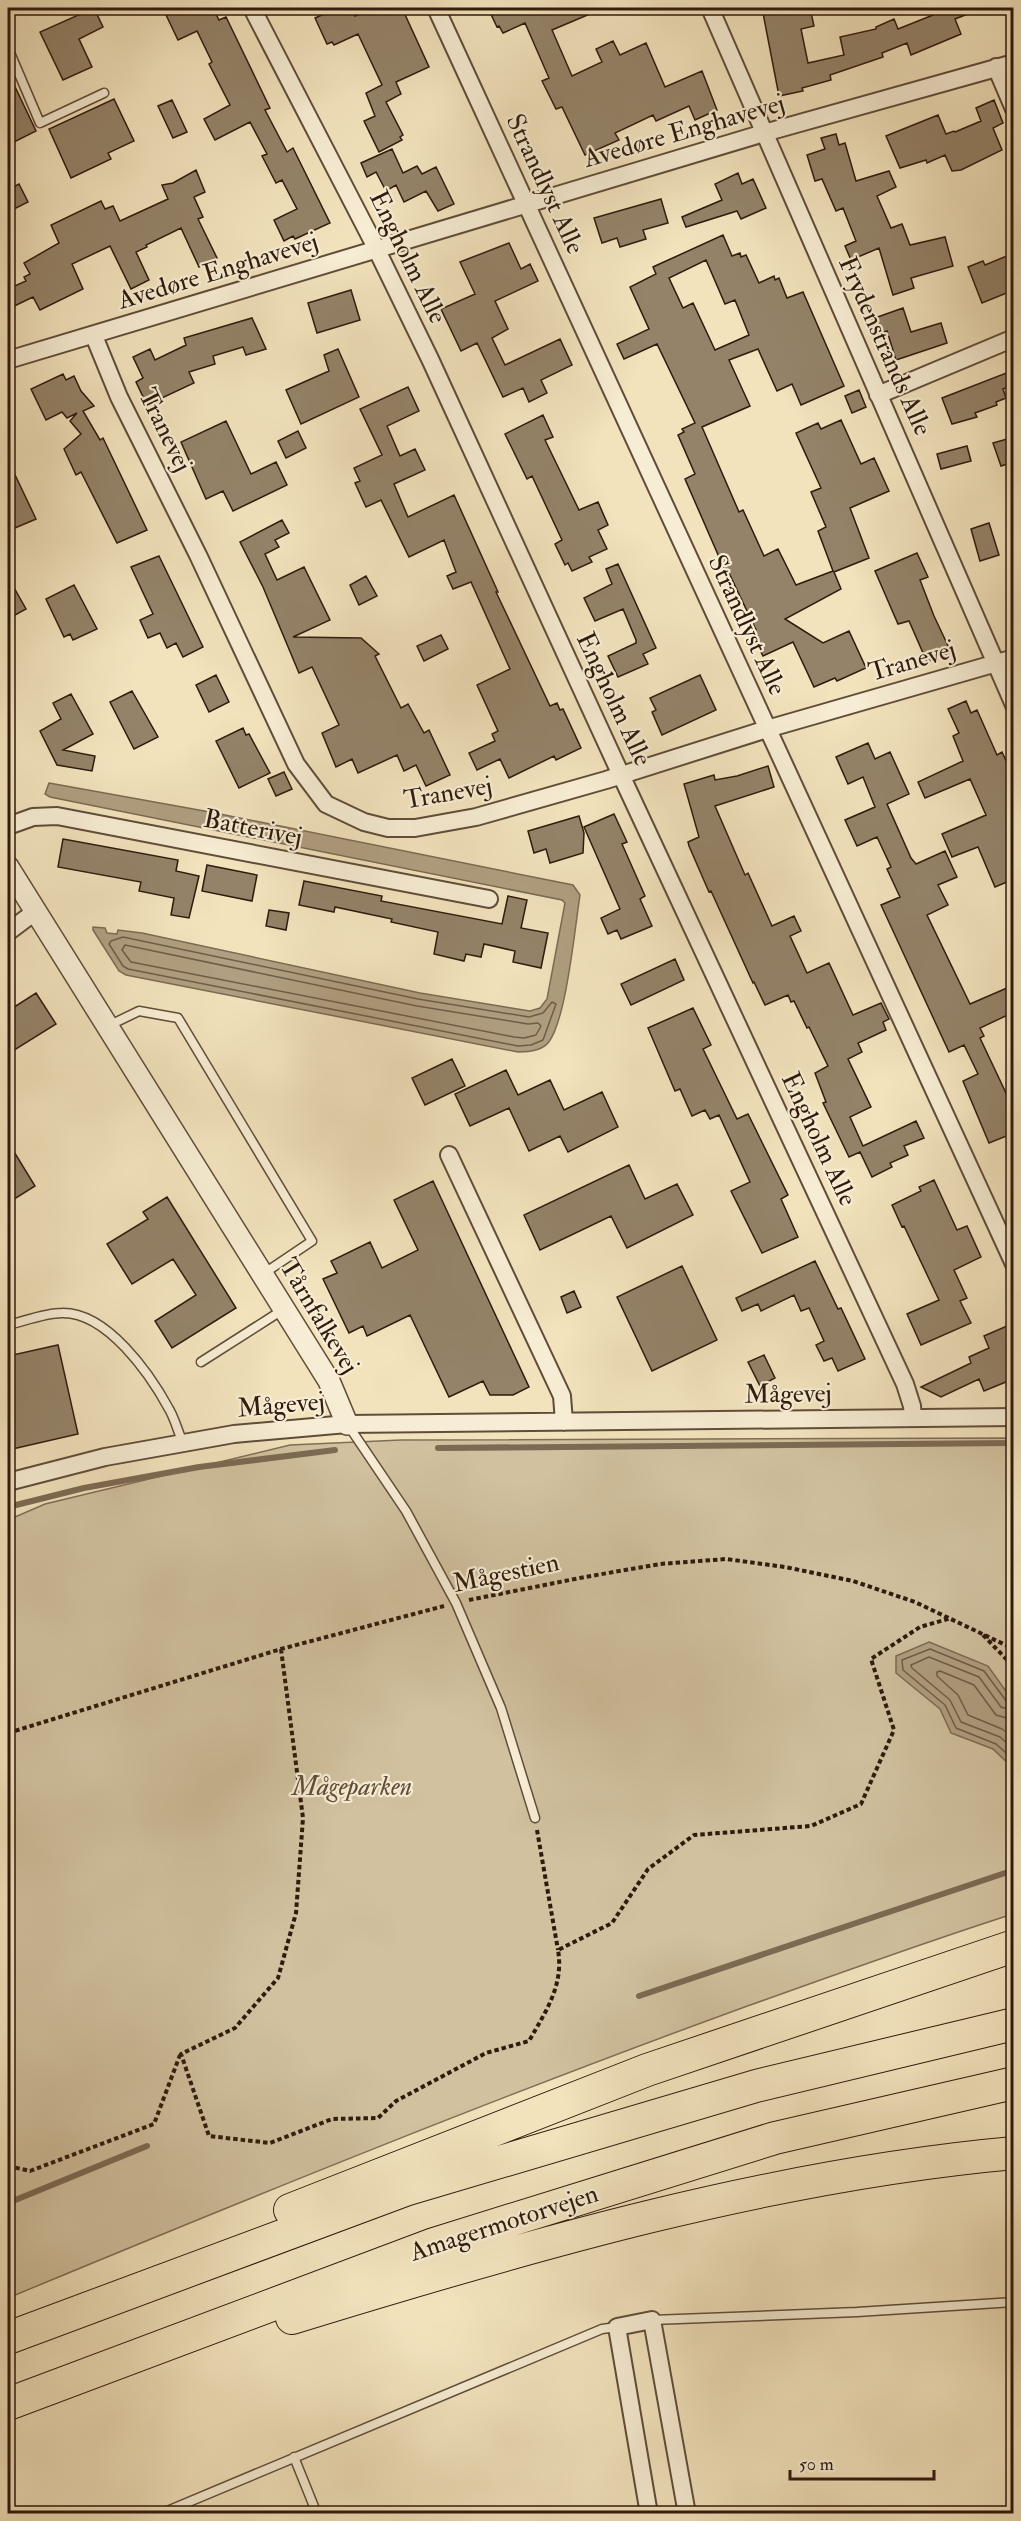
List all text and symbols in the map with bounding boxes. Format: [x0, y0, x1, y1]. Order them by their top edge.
street label: Avedøre Enghavevej [579, 87, 788, 175]
street label: Strandlyst Alle [499, 109, 591, 259]
street label: Engholm Alle [362, 185, 454, 329]
street label: Avedøre Enghavevej [113, 225, 322, 317]
street label: Frydenstrands Alle [831, 252, 939, 441]
street label: Tranevej [131, 383, 199, 477]
street label: Strandlyst Alle [701, 550, 793, 700]
street label: Engholm Alle [569, 627, 659, 771]
street label: Tranevej [865, 633, 959, 689]
street label: Tranevej [401, 770, 495, 816]
street label: Batterivej [201, 803, 305, 853]
street label: Engholm Alle [774, 1067, 864, 1211]
street label: Tårnfalkevej [272, 1252, 366, 1380]
street label: Mågevej [744, 1377, 832, 1411]
street label: Mågevej [236, 1385, 326, 1425]
street label: Mågestien [450, 1546, 562, 1600]
park label: Mågeparken [290, 1771, 412, 1803]
street label: Amagermotorvejen [405, 2177, 602, 2269]
scale bar [790, 2443, 934, 2481]
text: 50 m [799, 2453, 834, 2476]

